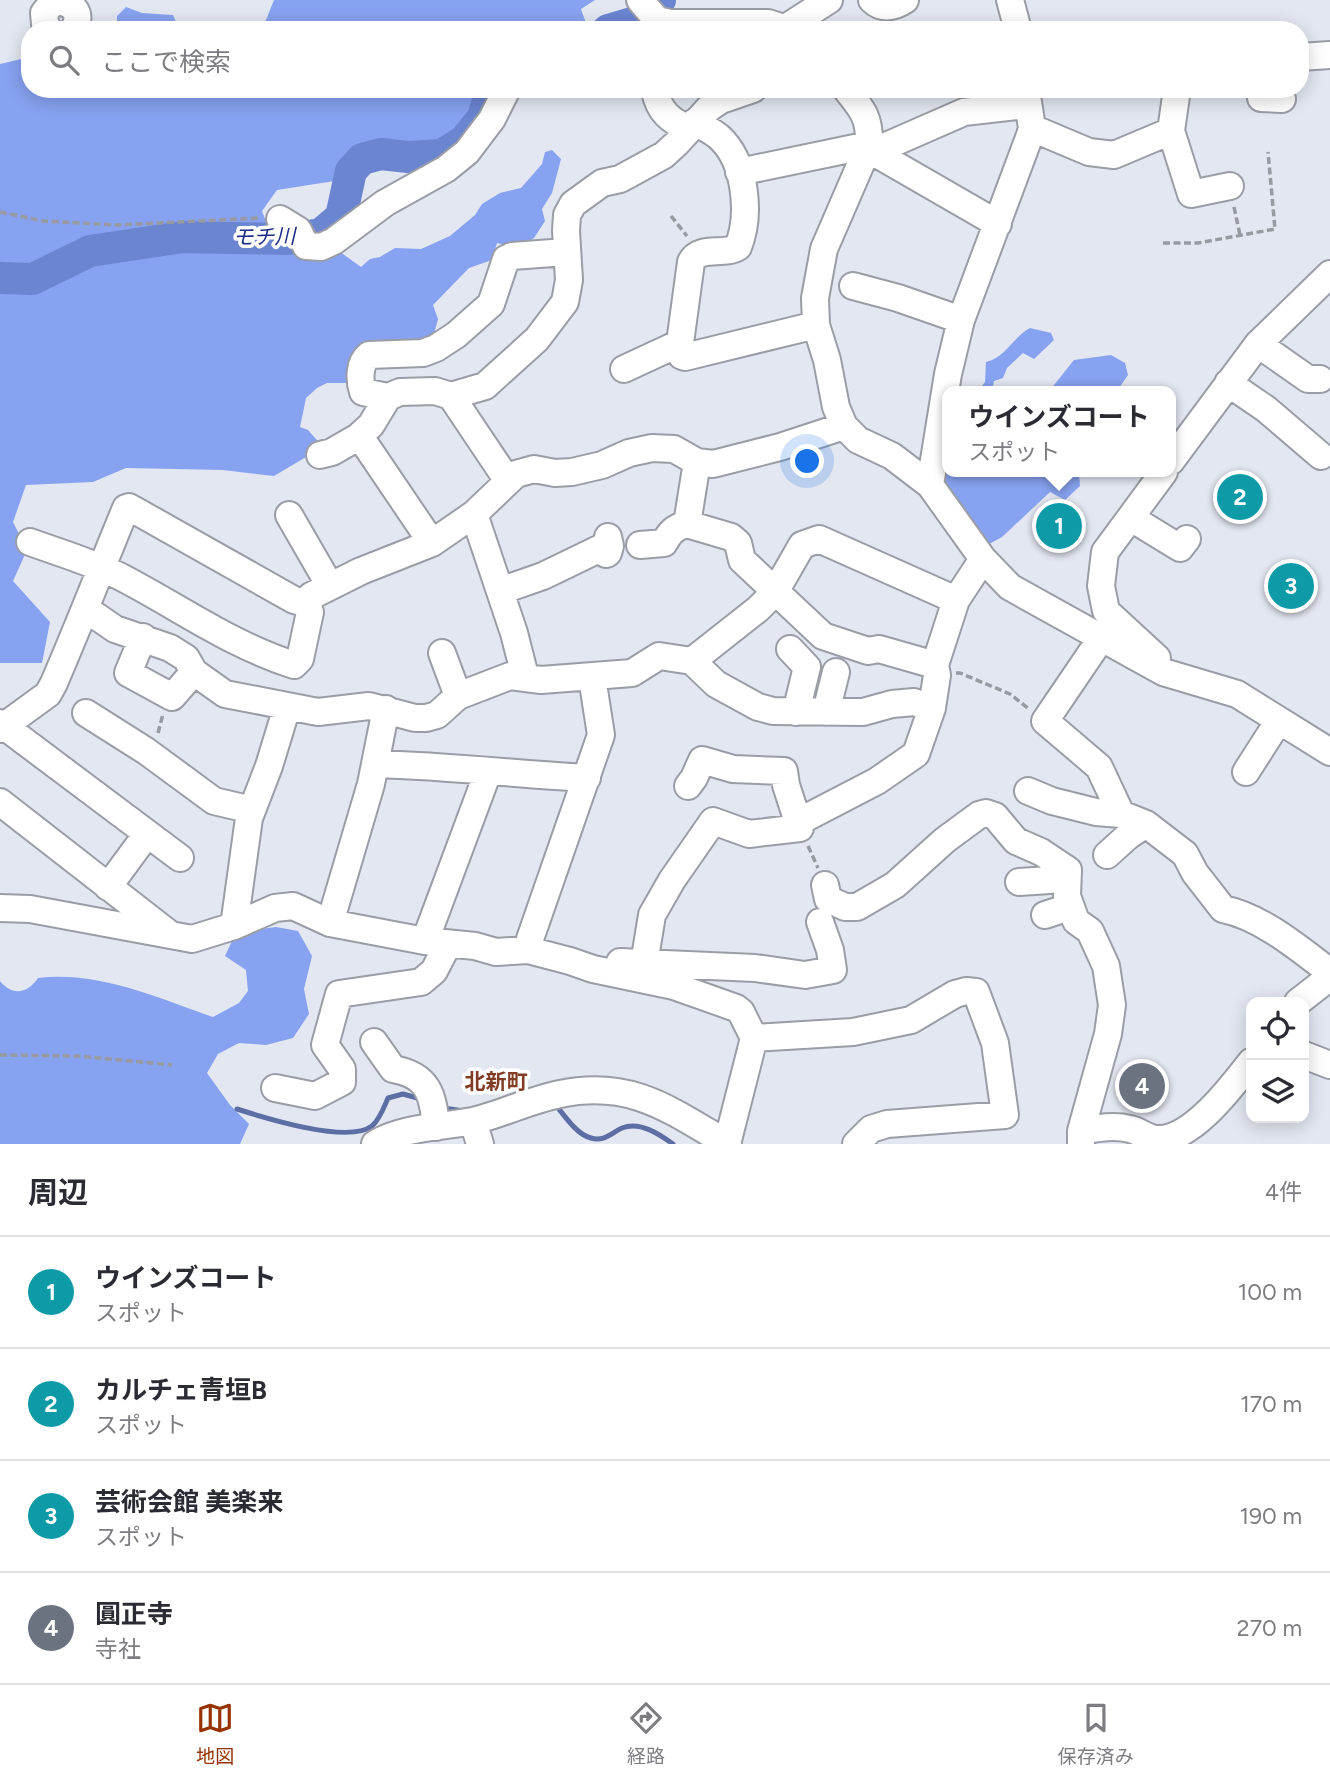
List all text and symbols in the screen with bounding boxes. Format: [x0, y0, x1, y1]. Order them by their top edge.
search box [21, 21, 1309, 98]
icon: search [45, 41, 83, 79]
text: ここで検索 [101, 46, 231, 78]
water label: モチ川 [232, 223, 298, 250]
popup [942, 386, 1176, 477]
text: ウインズコート [968, 401, 1150, 433]
text: スポット [968, 438, 1060, 466]
your location [790, 444, 824, 478]
pin: 2 [1217, 471, 1263, 523]
pin: 1 [1036, 500, 1082, 552]
pin: 3 [1268, 560, 1314, 612]
map controls [1246, 997, 1309, 1123]
button: locate [1246, 997, 1309, 1060]
pin: 4 [1119, 1060, 1165, 1112]
button: layers [1246, 1060, 1309, 1123]
district label: 北新町 [465, 1069, 528, 1094]
text: 周辺 [28, 1174, 88, 1211]
text: 4件 [1265, 1178, 1302, 1206]
text: ウインズコート [95, 1262, 276, 1294]
text: 1 [46, 1278, 56, 1306]
text: 100 m [1238, 1278, 1302, 1306]
text: スポット [95, 1299, 187, 1327]
text: カルチェ青垣B [95, 1374, 267, 1406]
text: 2 [44, 1390, 58, 1418]
text: 170 m [1240, 1390, 1302, 1418]
text: スポット [95, 1411, 187, 1439]
text: 芸術会館 美楽来 [95, 1486, 283, 1518]
text: 3 [45, 1502, 57, 1530]
text: 190 m [1239, 1502, 1302, 1530]
text: スポット [95, 1523, 187, 1551]
text: 圓正寺 [95, 1598, 173, 1630]
text: 4 [44, 1614, 58, 1642]
text: 270 m [1237, 1614, 1302, 1642]
text: 寺社 [95, 1635, 141, 1663]
tab: 地図 [196, 1699, 234, 1768]
tab: 経路 [627, 1699, 665, 1768]
tab: 保存済み [1058, 1699, 1134, 1768]

